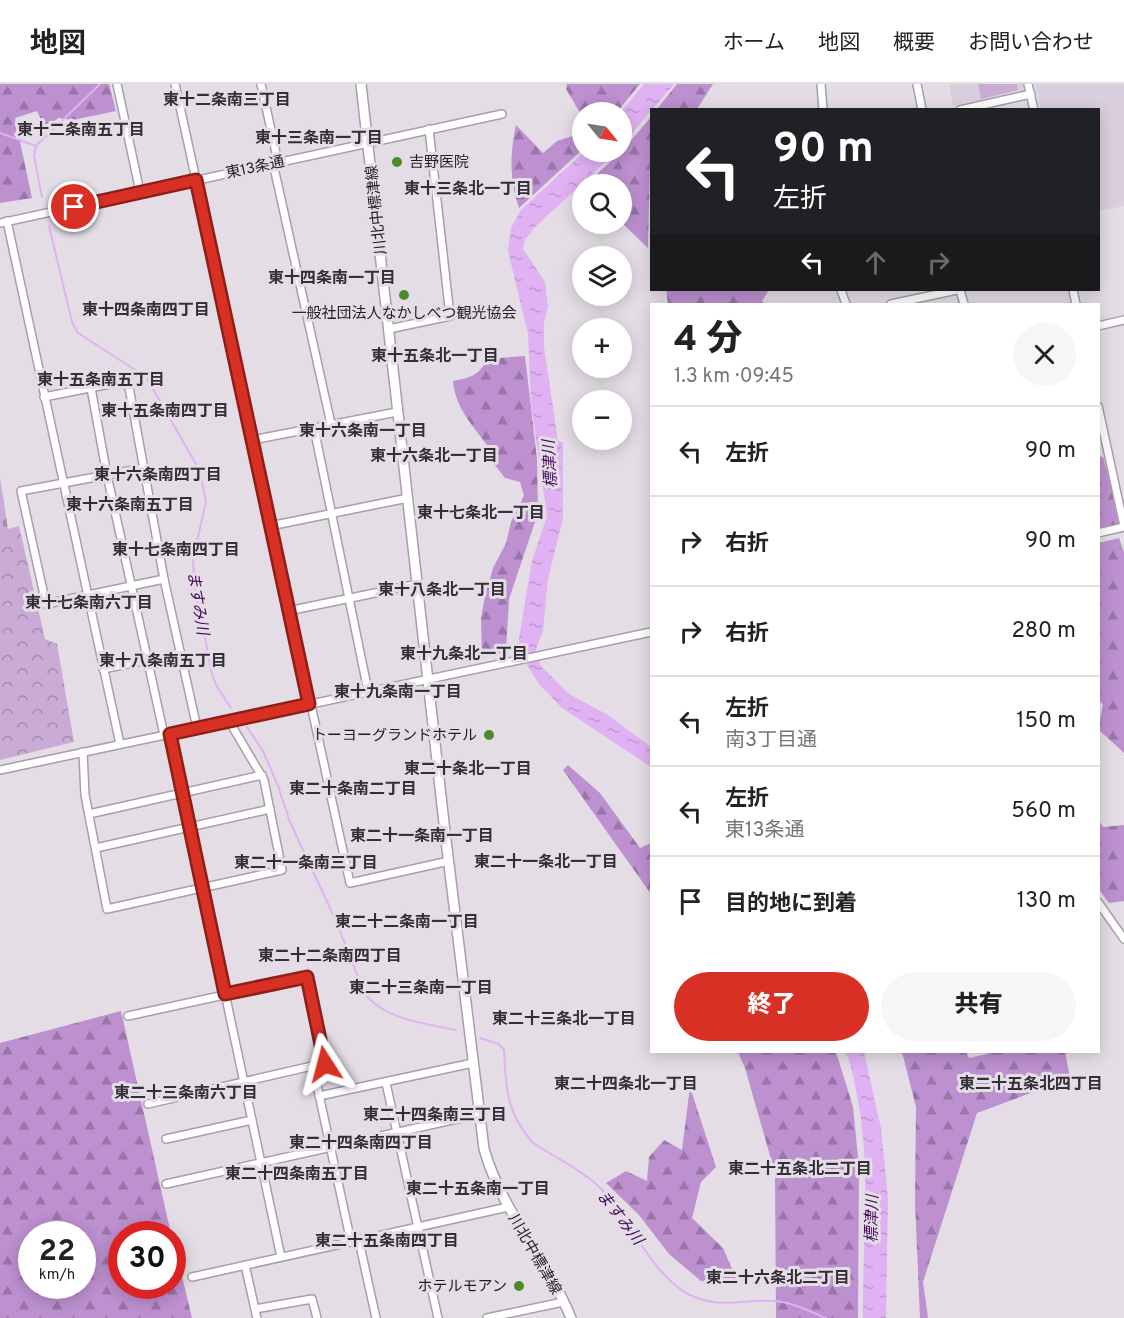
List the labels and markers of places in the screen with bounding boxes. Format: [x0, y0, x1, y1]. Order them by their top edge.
place label: 吉野医院 [409, 154, 469, 173]
marker: 吉野医院 [390, 155, 404, 169]
pin [48, 181, 99, 232]
marker: 一般社団法人なかしべつ観光協会 [397, 288, 411, 302]
place label: 一般社団法人なかしべつ観光協会 [291, 304, 517, 324]
place label: トーヨーグランドホテル [312, 727, 477, 746]
marker: トーヨーグランドホテル [482, 728, 496, 742]
place label: ホテルモアン [418, 1278, 507, 1297]
marker: ホテルモアン [512, 1279, 526, 1293]

